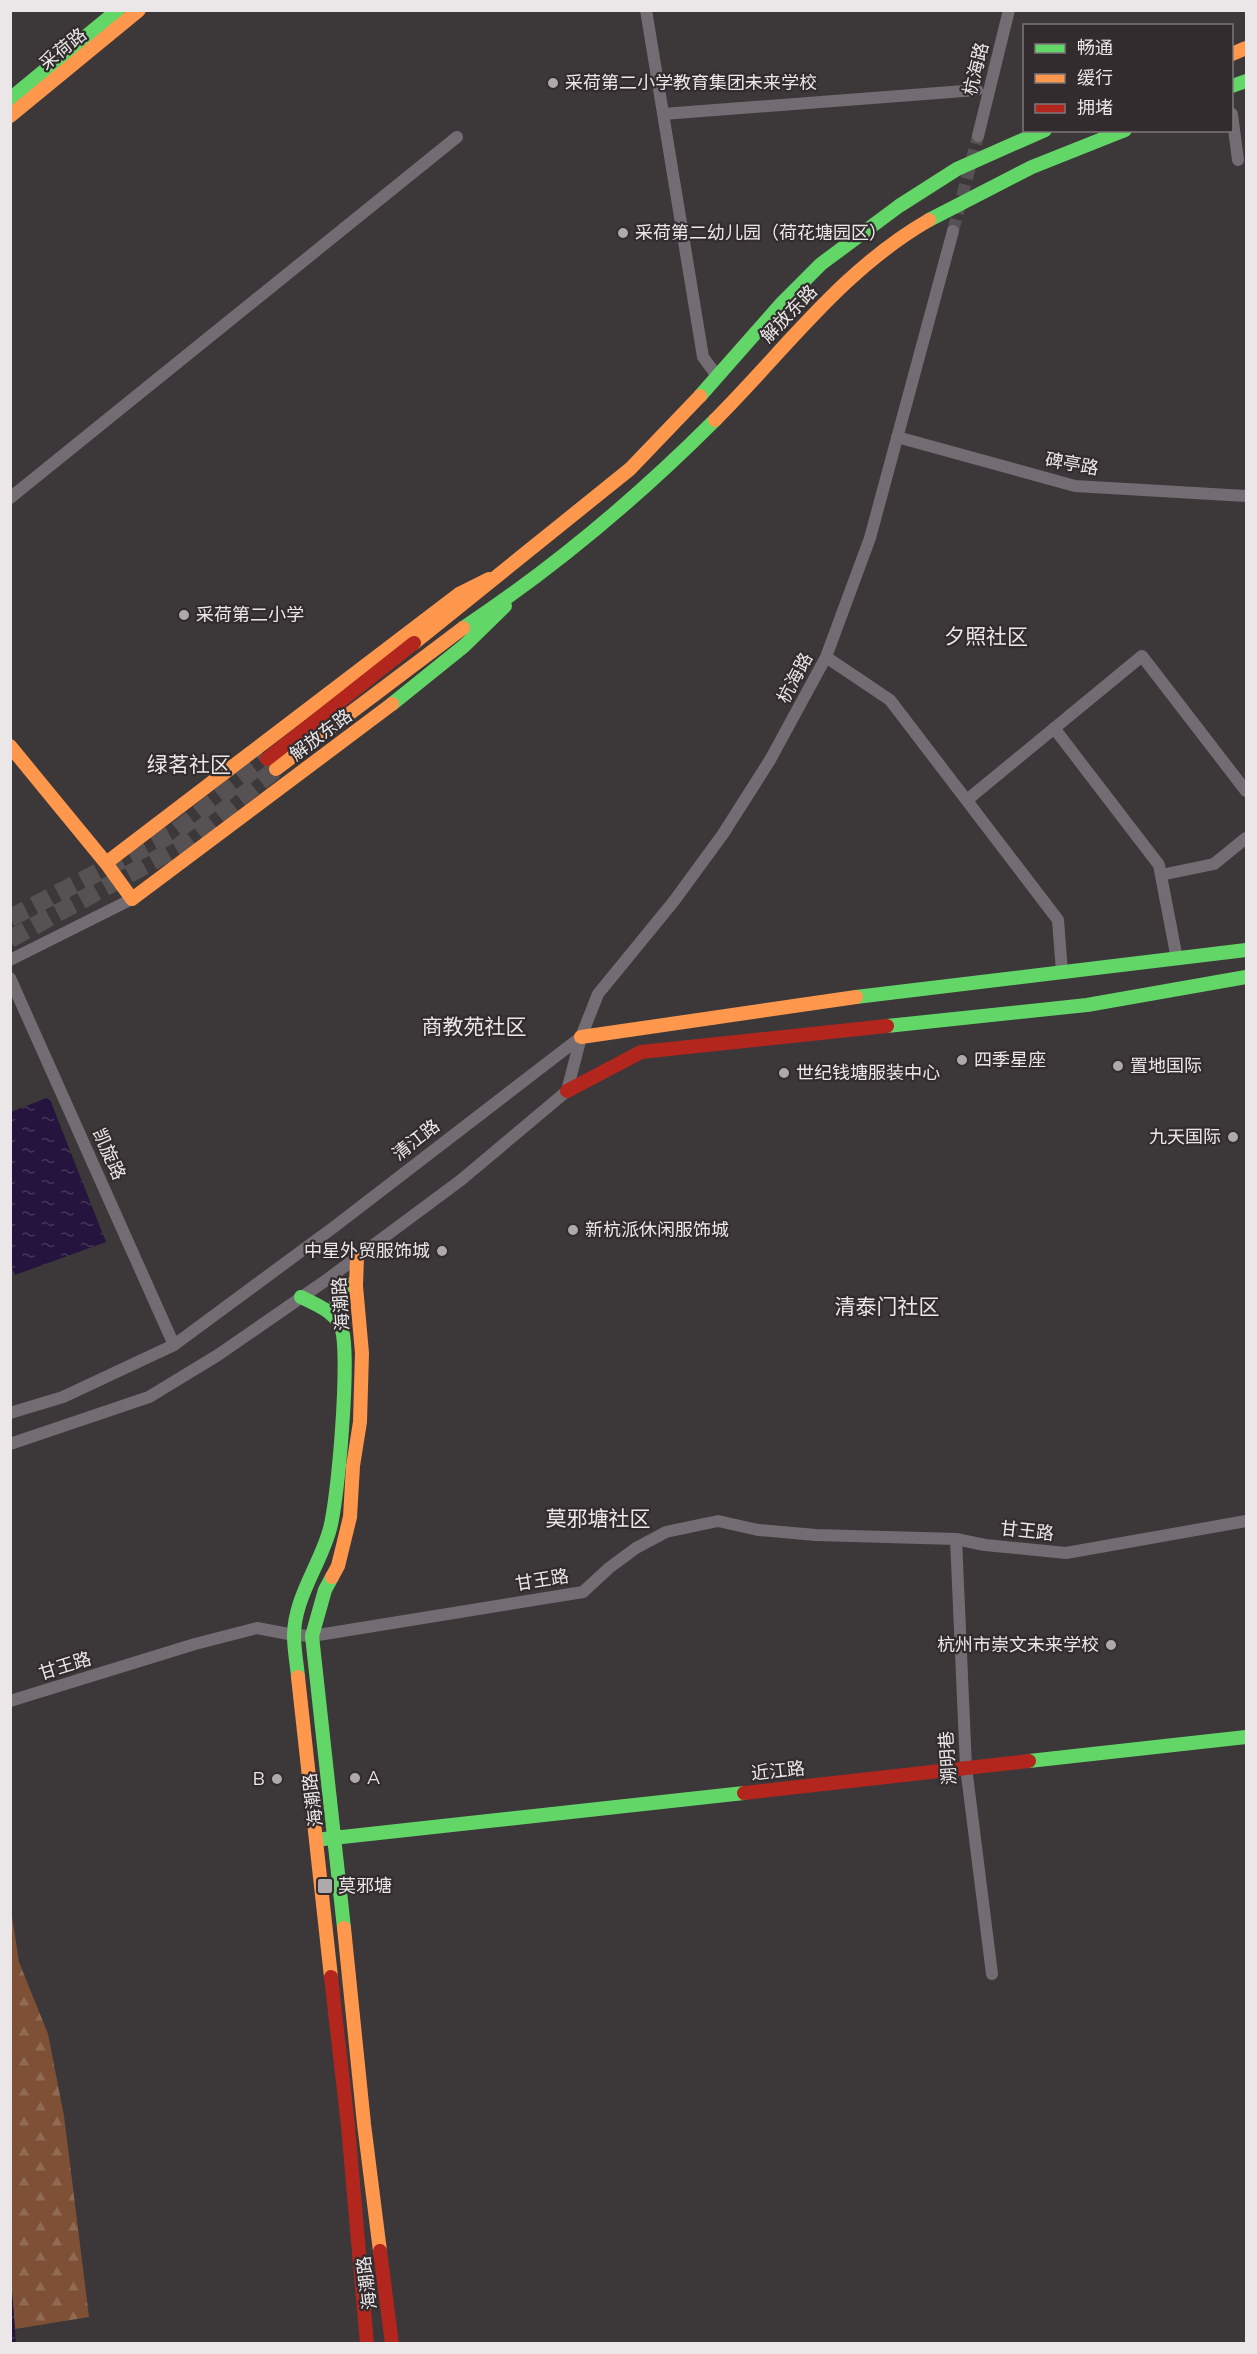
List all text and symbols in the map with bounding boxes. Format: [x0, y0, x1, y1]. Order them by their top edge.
street label: 采荷路 [34, 23, 92, 75]
legend [1023, 24, 1233, 132]
text: 畅通 [1077, 36, 1113, 60]
street label: 杭海路 [958, 40, 994, 98]
text: 缓行 [1077, 66, 1113, 90]
place label: 采荷第二小学教育集团未来学校 [565, 71, 817, 95]
marker: 采荷第二小学教育集团未来学校 [546, 76, 560, 90]
text: 拥堵 [1077, 96, 1113, 120]
place label: 采荷第二幼儿园（荷花塘园区） [635, 221, 887, 245]
marker: 采荷第二幼儿园（荷花塘园区） [616, 226, 630, 240]
street label: 解放东路 [755, 280, 823, 348]
street label: 碑亭路 [1043, 447, 1101, 481]
place label: 采荷第二小学 [196, 603, 304, 627]
marker: 采荷第二小学 [177, 608, 191, 622]
district label: 夕照社区 [944, 623, 1028, 651]
street label: 杭海路 [772, 649, 818, 707]
street label: 解放东路 [285, 704, 357, 766]
district label: 绿茗社区 [147, 751, 231, 779]
district label: 商教苑社区 [422, 1013, 527, 1041]
place label: 四季星座 [974, 1048, 1046, 1072]
marker: 四季星座 [955, 1053, 969, 1067]
place label: 置地国际 [1130, 1054, 1202, 1078]
marker: 置地国际 [1111, 1059, 1125, 1073]
place label: 世纪钱塘服装中心 [796, 1061, 940, 1085]
marker: 世纪钱塘服装中心 [777, 1066, 791, 1080]
street label: 清江路 [387, 1114, 445, 1166]
street label: 凯旋路 [87, 1124, 131, 1184]
place label: 九天国际 [1149, 1125, 1221, 1149]
marker: 九天国际 [1226, 1130, 1240, 1144]
place label: 新杭派休闲服饰城 [585, 1218, 729, 1242]
marker: 新杭派休闲服饰城 [566, 1223, 580, 1237]
place label: 中星外贸服饰城 [304, 1239, 430, 1263]
marker: 中星外贸服饰城 [435, 1244, 449, 1258]
street label: 海潮路 [327, 1276, 355, 1332]
district label: 清泰门社区 [835, 1293, 940, 1321]
district label: 莫邪塘社区 [546, 1505, 651, 1533]
street label: 甘王路 [999, 1516, 1055, 1546]
street label: 甘王路 [513, 1564, 571, 1596]
place label: 杭州市崇文未来学校 [937, 1633, 1099, 1657]
marker: 杭州市崇文未来学校 [1104, 1638, 1118, 1652]
street label: 甘王路 [36, 1647, 94, 1685]
street label: 溯明巷 [934, 1730, 962, 1786]
street label: 近江路 [750, 1756, 806, 1786]
place label: A [367, 1766, 380, 1790]
place label: B [253, 1767, 265, 1791]
marker: A [348, 1771, 362, 1785]
marker: B [270, 1772, 284, 1786]
street label: 海潮路 [298, 1772, 328, 1828]
place label: 莫邪塘 [338, 1874, 392, 1898]
marker: 莫邪塘 [316, 1877, 334, 1895]
street label: 海潮路 [352, 2255, 382, 2311]

